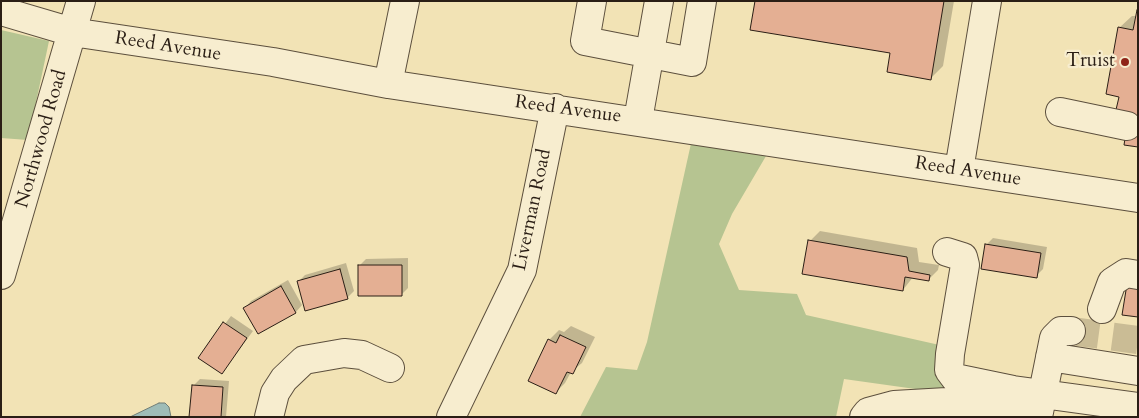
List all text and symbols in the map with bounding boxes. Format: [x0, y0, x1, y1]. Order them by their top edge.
street label: Reed Avenue [113, 27, 223, 67]
place label: Truist [1066, 51, 1115, 73]
marker: Truist [1119, 56, 1131, 68]
street label: Northwood Road [11, 67, 73, 211]
street label: Reed Avenue [513, 91, 623, 129]
street label: Liverman Road [509, 147, 557, 273]
street label: Reed Avenue [913, 152, 1023, 192]

